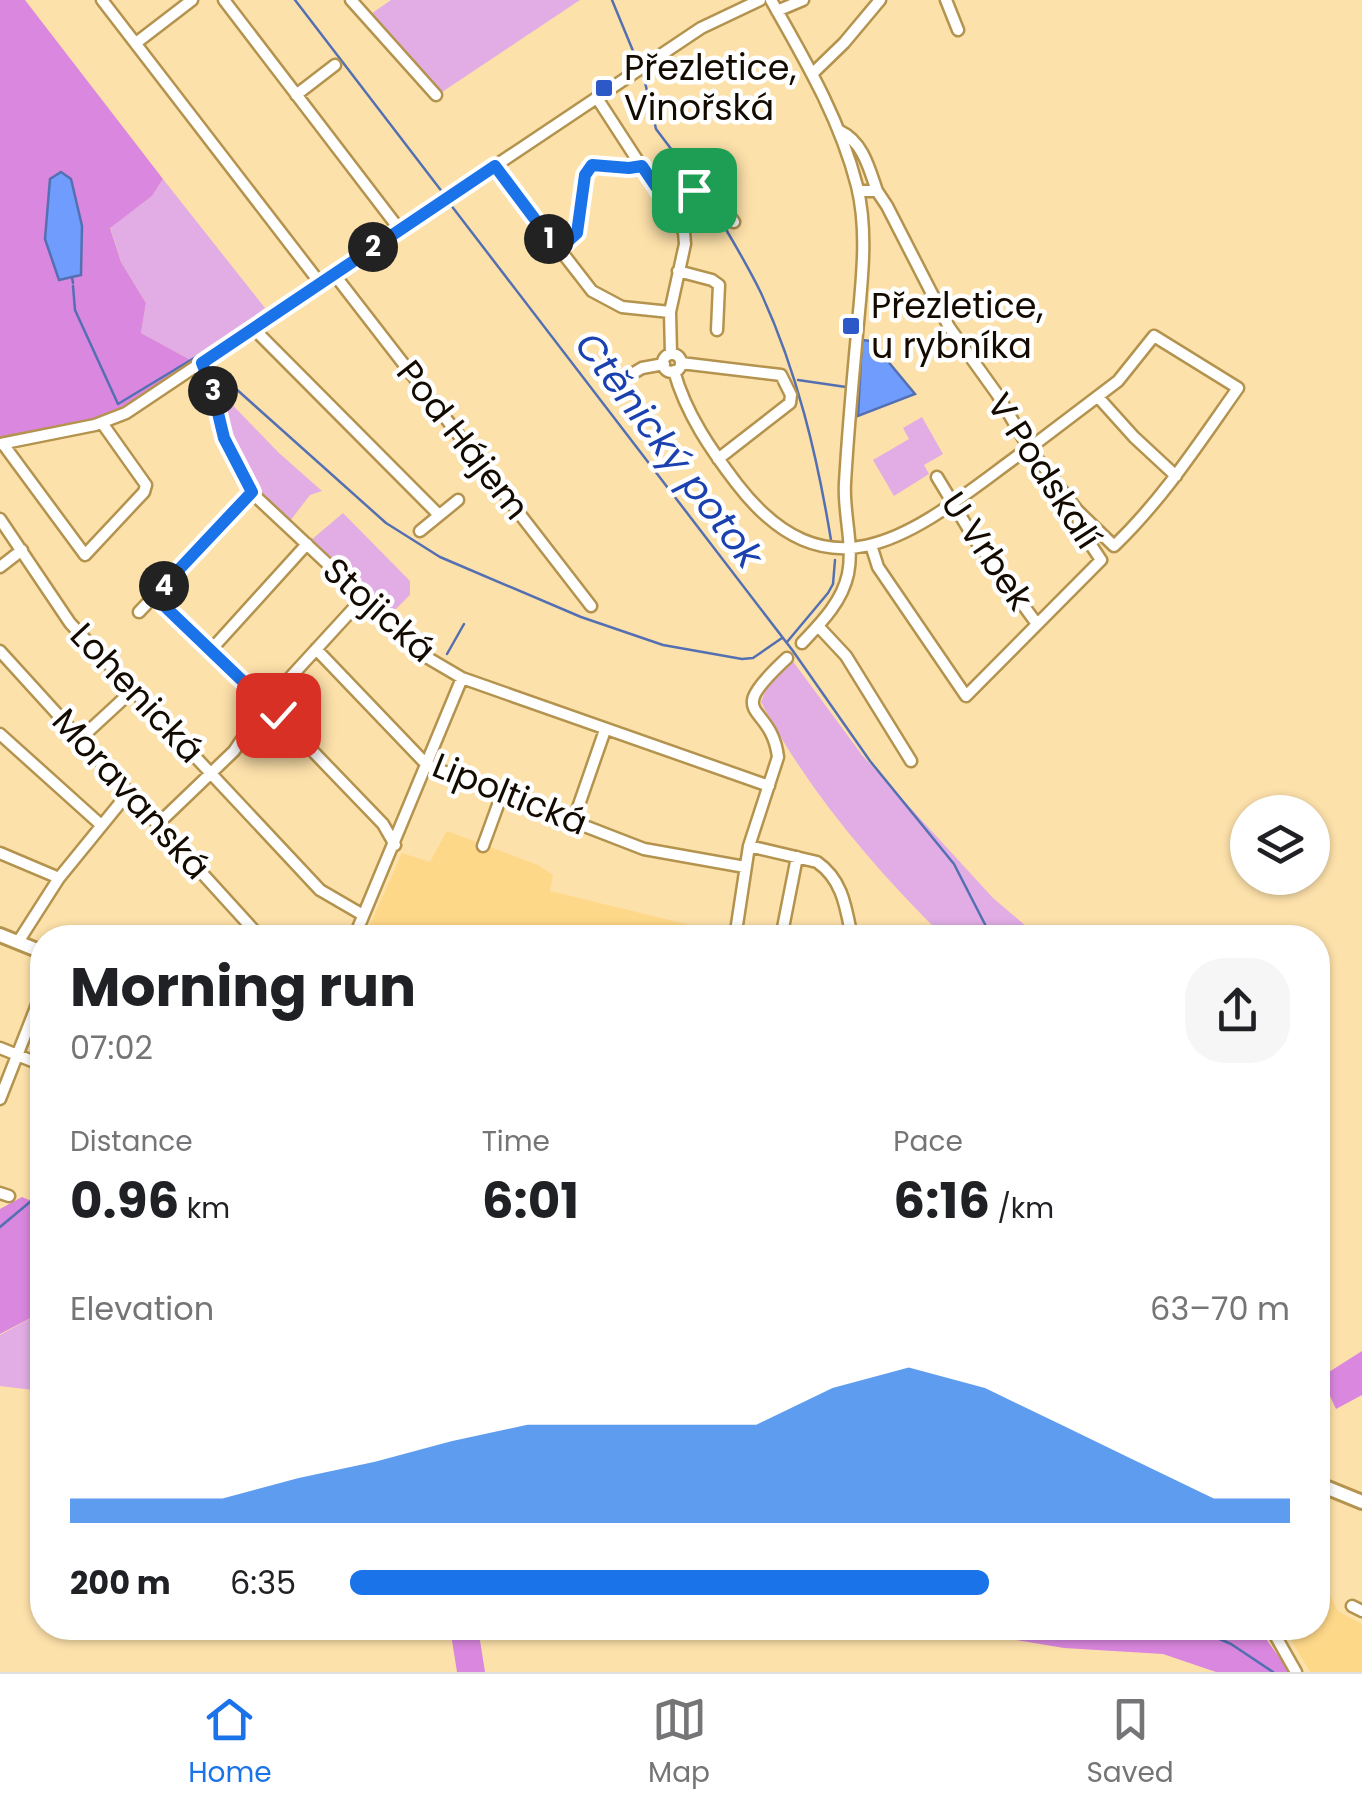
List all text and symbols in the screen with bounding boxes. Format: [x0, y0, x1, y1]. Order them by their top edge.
place label: Přezletice, Vinořská [624, 43, 796, 132]
marker: Přezletice, Vinořská [593, 77, 615, 99]
pin [652, 148, 737, 233]
icon: arrive [667, 163, 722, 218]
pin: 1 [524, 214, 574, 264]
text: 1 [544, 219, 554, 258]
pin: 2 [348, 222, 398, 272]
text: 2 [365, 227, 381, 266]
place label: Přezletice, u rybníka [871, 281, 1043, 370]
marker: Přezletice, u rybníka [840, 315, 862, 337]
water label: Ctěnický potok [563, 321, 777, 580]
street label: Pod Hájem [386, 350, 541, 530]
pin: 3 [188, 366, 238, 416]
text: 3 [205, 371, 221, 410]
street label: V Podskalí [976, 383, 1113, 558]
street label: U Vrbek [930, 482, 1045, 620]
street label: Stojická [312, 546, 446, 673]
pin: 4 [139, 561, 189, 611]
text: 4 [155, 566, 173, 605]
street label: Lohenická [60, 612, 215, 774]
pin [236, 673, 321, 758]
icon: check [251, 688, 306, 743]
street label: Moravanská [41, 697, 221, 890]
street label: Lipoltická [426, 740, 595, 847]
map controls [1230, 795, 1330, 895]
button: layers [1230, 795, 1330, 895]
text: Morning run [70, 948, 416, 1025]
button: share [1185, 958, 1290, 1063]
text: 07:02 [70, 1025, 153, 1070]
text: Distance [70, 1122, 193, 1161]
text: Time [482, 1122, 550, 1161]
text: Pace [893, 1122, 963, 1161]
text: 0.96 [70, 1165, 179, 1236]
text: 6:01 [482, 1165, 579, 1236]
text: 6:16 [893, 1165, 990, 1236]
text: km [179, 1189, 230, 1228]
text: /km [990, 1189, 1054, 1228]
text: Elevation [70, 1286, 214, 1331]
text: 63–70 m [1150, 1286, 1290, 1331]
text: 200 m [70, 1560, 171, 1605]
text: 6:35 [230, 1560, 296, 1605]
tab: Home [188, 1692, 272, 1794]
tab: Map [648, 1692, 710, 1794]
tab: Saved [1086, 1692, 1174, 1794]

